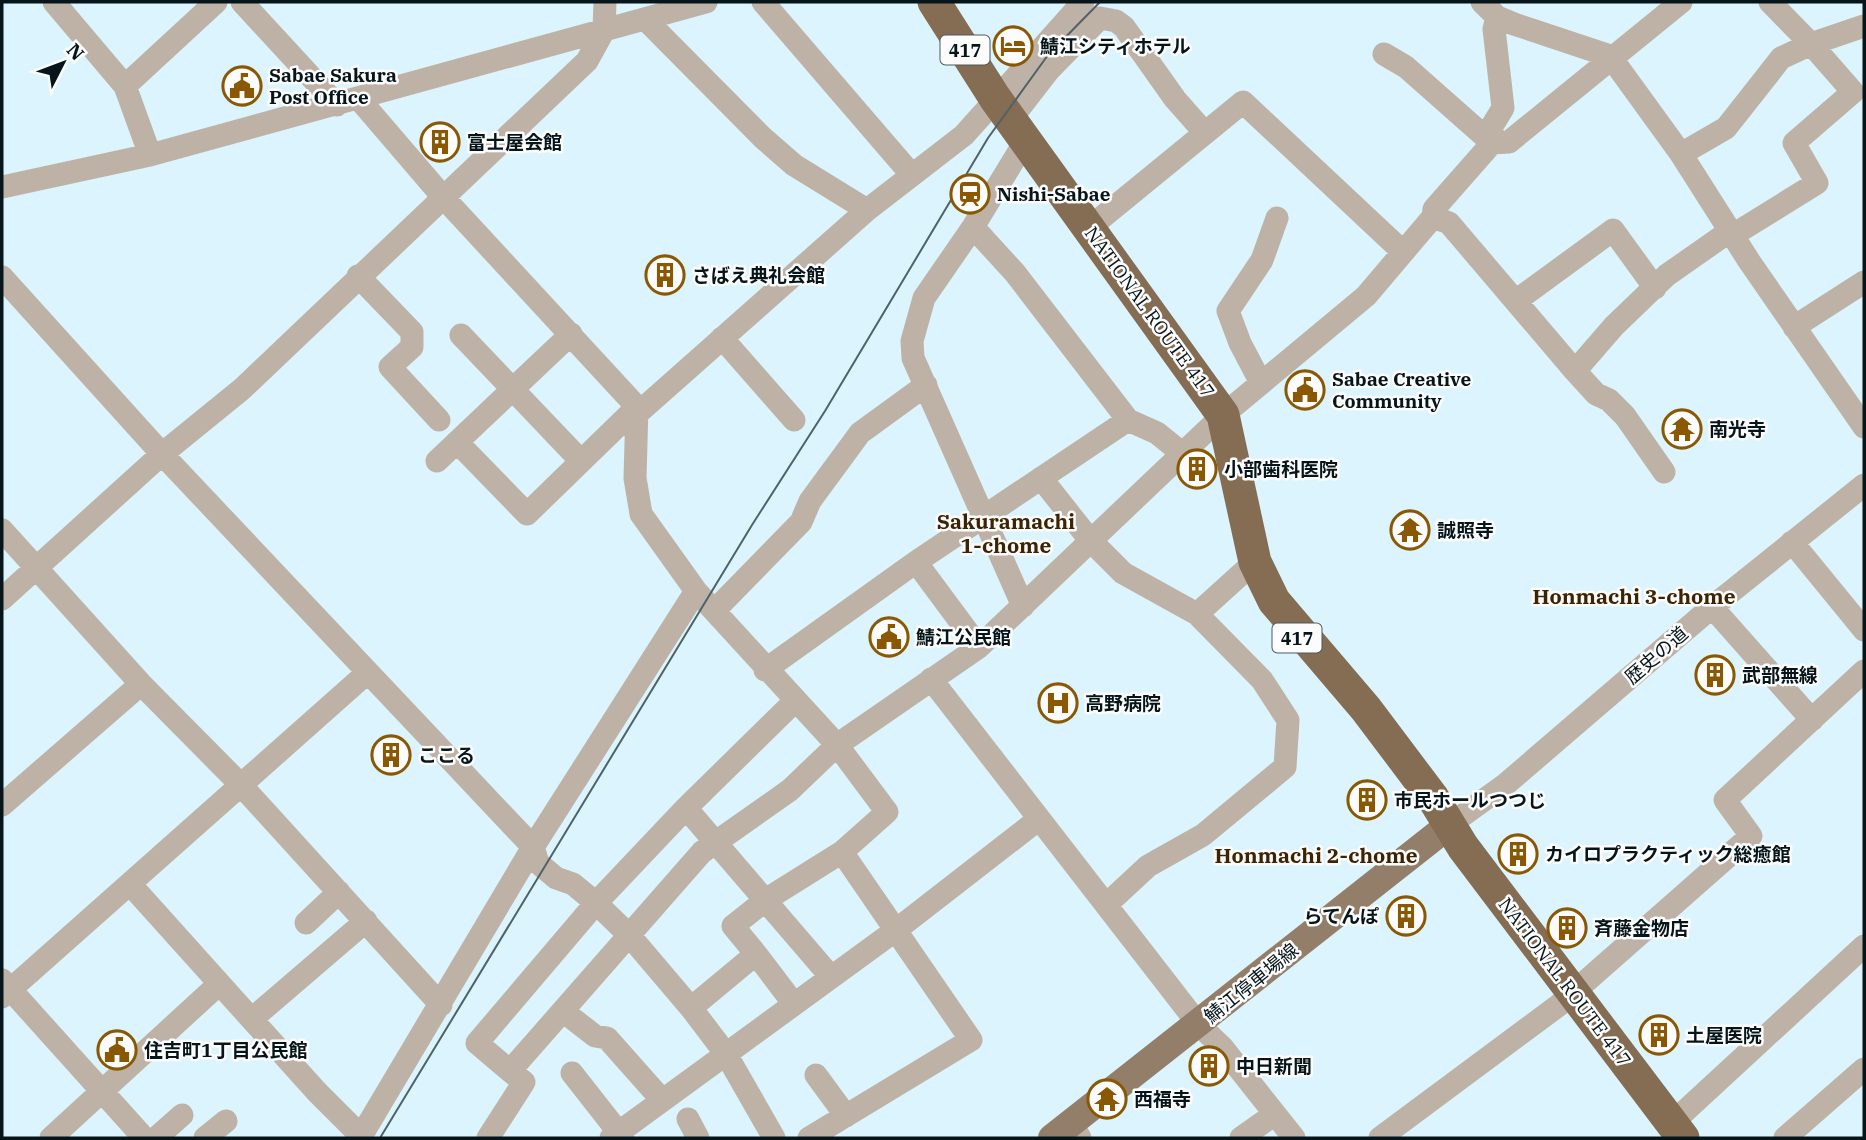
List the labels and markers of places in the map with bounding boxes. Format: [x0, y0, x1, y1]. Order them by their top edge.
hotel icon: 鯖江シティホテル [992, 25, 1034, 67]
place label: 鯖江シティホテル [1040, 34, 1191, 58]
place label: Sabae Sakura Post Office [269, 63, 397, 109]
public building icon: Sabae Sakura Post Office [221, 65, 263, 107]
building icon: 富士屋会館 [419, 121, 461, 163]
place label: 富士屋会館 [467, 130, 562, 154]
station icon: Nishi-Sabae [949, 173, 991, 215]
place label: Nishi-Sabae [997, 182, 1111, 206]
building icon: さばえ典礼会館 [644, 254, 686, 296]
place label: さばえ典礼会館 [692, 263, 825, 287]
place label: Sabae Creative Community [1332, 367, 1471, 413]
public building icon: Sabae Creative Community [1284, 369, 1326, 411]
temple icon: 南光寺 [1661, 408, 1703, 450]
place label: 南光寺 [1709, 417, 1766, 441]
building icon: 小部歯科医院 [1176, 448, 1218, 490]
place label: 小部歯科医院 [1224, 457, 1338, 481]
temple icon: 誠照寺 [1389, 509, 1431, 551]
place label: 誠照寺 [1437, 518, 1494, 542]
public building icon: 鯖江公民館 [868, 616, 910, 658]
place label: 鯖江公民館 [916, 625, 1011, 649]
building icon: 武部無線 [1694, 654, 1736, 696]
place label: 武部無線 [1742, 663, 1818, 687]
hospital icon: 高野病院 [1037, 682, 1079, 724]
place label: 高野病院 [1085, 691, 1161, 715]
building icon: ここる [370, 734, 412, 776]
place label: ここる [418, 743, 475, 767]
building icon: 市民ホールつつじ [1346, 779, 1388, 821]
place label: 市民ホールつつじ [1394, 788, 1546, 812]
building icon: カイロプラクティック総癒館 [1497, 833, 1539, 875]
place label: カイロプラクティック総癒館 [1545, 842, 1791, 866]
building icon: らてんぽ [1385, 895, 1427, 937]
place label: らてんぽ [1304, 904, 1379, 928]
building icon: 斉藤金物店 [1546, 907, 1588, 949]
place label: 斉藤金物店 [1594, 916, 1689, 940]
building icon: 土屋医院 [1638, 1014, 1680, 1056]
place label: 土屋医院 [1686, 1023, 1762, 1047]
public building icon: 住吉町1丁目公民館 [96, 1029, 138, 1071]
place label: 住吉町1丁目公民館 [144, 1038, 307, 1062]
building icon: 中日新聞 [1188, 1045, 1230, 1087]
place label: 中日新聞 [1236, 1054, 1312, 1078]
temple icon: 西福寺 [1086, 1078, 1128, 1120]
place label: 西福寺 [1134, 1087, 1191, 1111]

